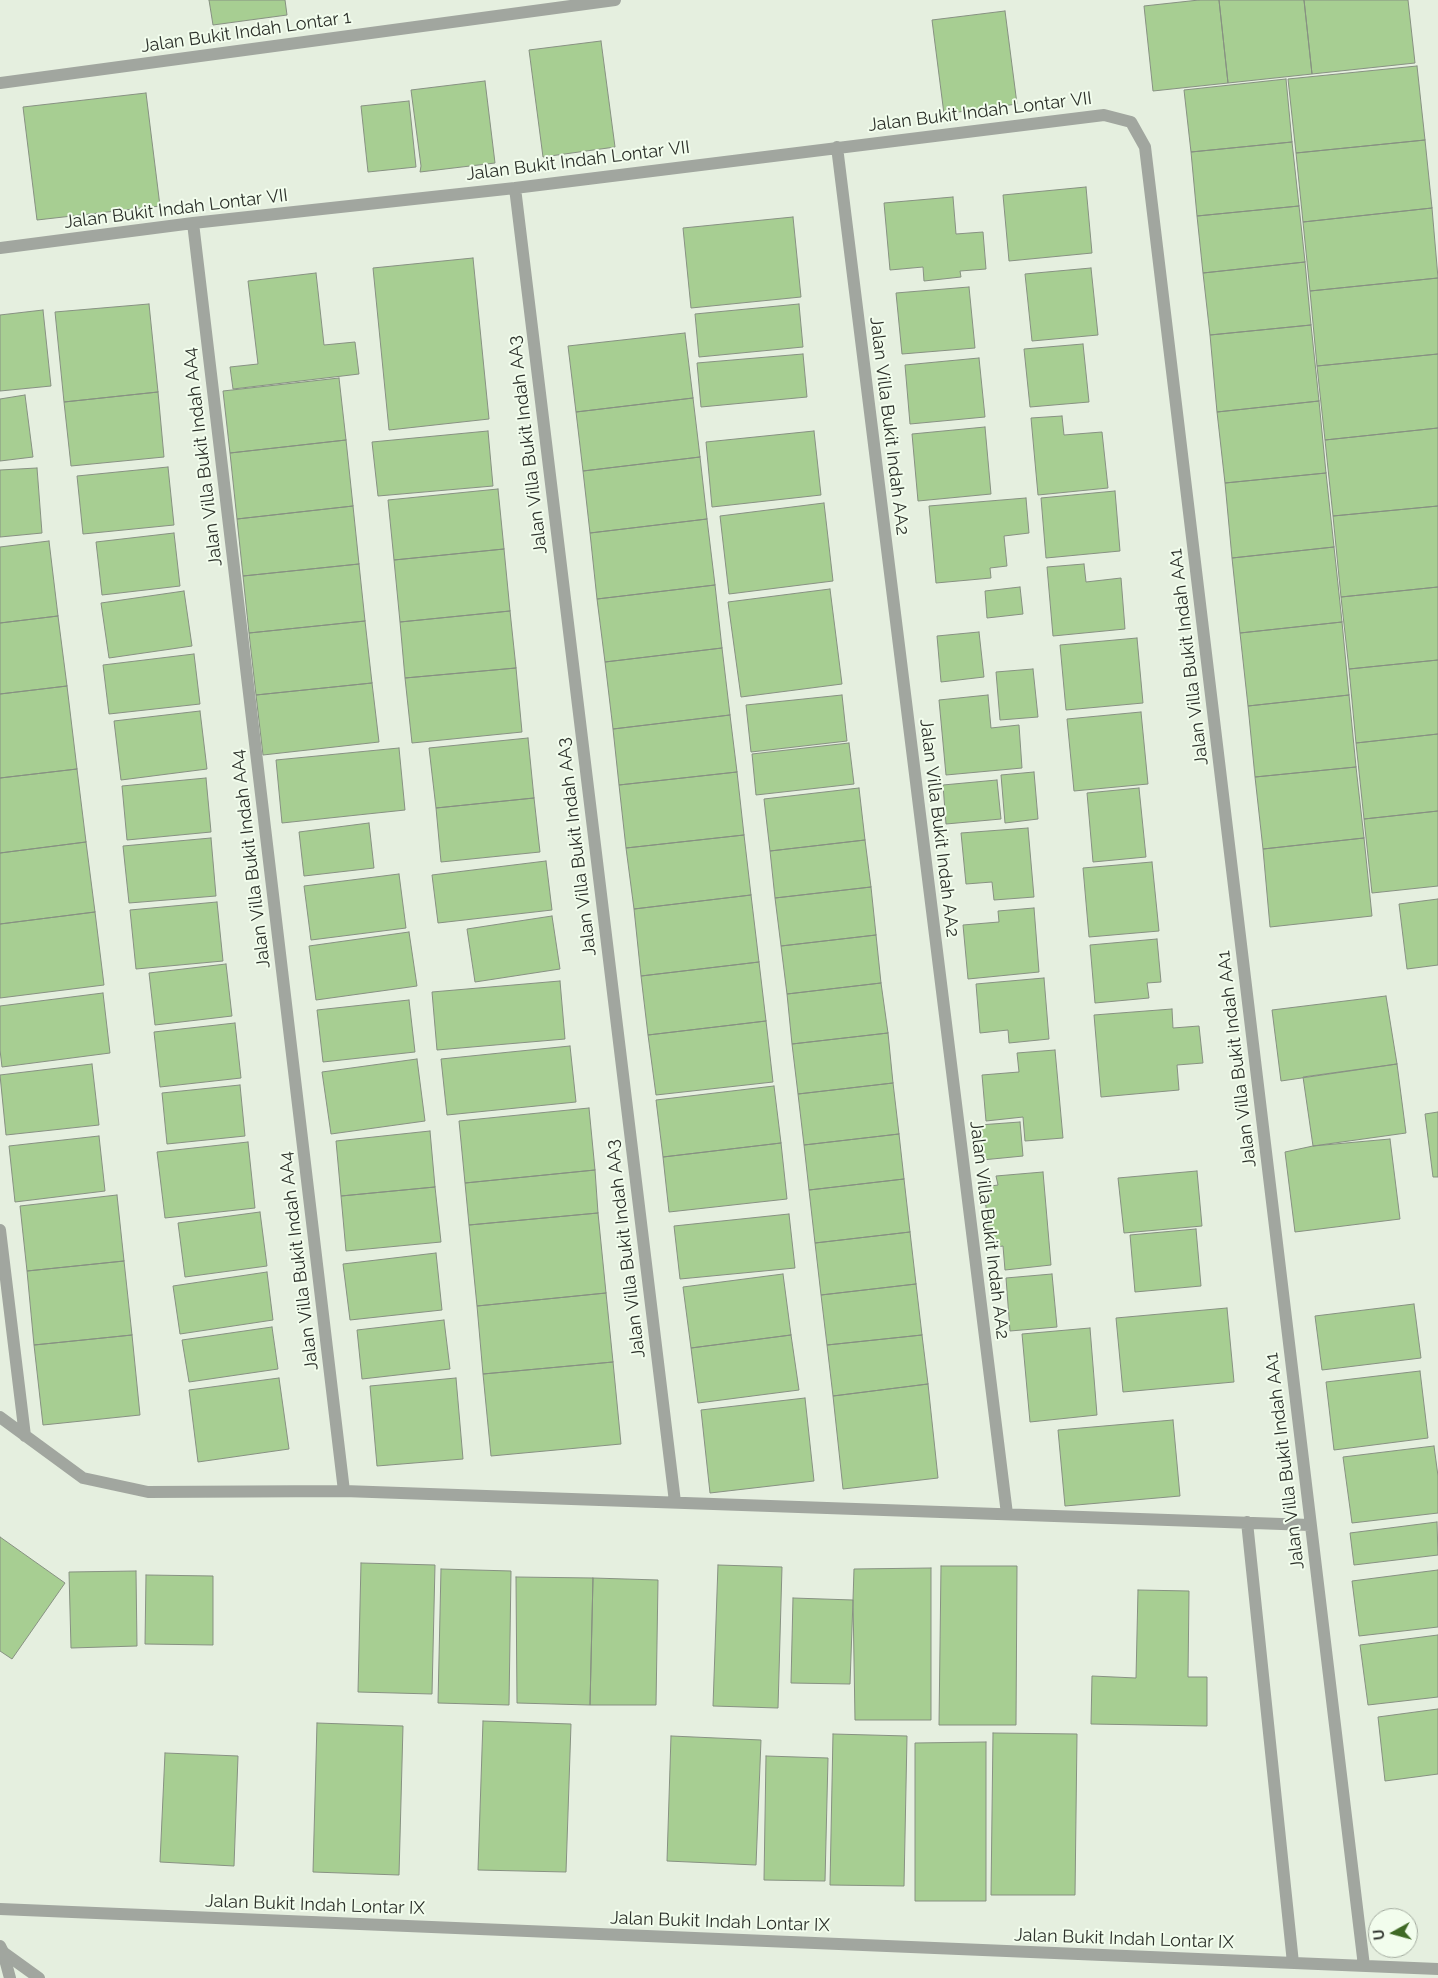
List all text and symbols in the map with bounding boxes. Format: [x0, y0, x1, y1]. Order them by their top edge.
street label: Jalan Bukit Indah Lontar 1 [140, 7, 352, 57]
street label: Jalan Bukit Indah Lontar VII [867, 88, 1093, 136]
street label: Jalan Bukit Indah Lontar VII [465, 137, 691, 185]
street label: Jalan Bukit Indah Lontar VII [63, 185, 289, 233]
street label: Jalan Villa Bukit Indah AA2 [865, 316, 913, 536]
street label: Jalan Villa Bukit Indah AA3 [504, 334, 552, 556]
street label: Jalan Villa Bukit Indah AA4 [179, 346, 227, 568]
street label: Jalan Villa Bukit Indah AA1 [1165, 547, 1213, 767]
street label: Jalan Villa Bukit Indah AA2 [915, 718, 963, 938]
street label: Jalan Villa Bukit Indah AA3 [553, 736, 601, 958]
street label: Jalan Villa Bukit Indah AA4 [227, 748, 275, 970]
street label: Jalan Villa Bukit Indah AA1 [1213, 949, 1261, 1169]
street label: Jalan Villa Bukit Indah AA2 [965, 1120, 1013, 1340]
street label: Jalan Villa Bukit Indah AA3 [602, 1138, 650, 1360]
street label: Jalan Villa Bukit Indah AA4 [275, 1150, 323, 1372]
street label: Jalan Villa Bukit Indah AA1 [1261, 1351, 1309, 1571]
street label: Jalan Bukit Indah Lontar IX [205, 1890, 425, 1920]
street label: Jalan Bukit Indah Lontar IX [610, 1907, 830, 1937]
north arrow [1368, 1908, 1418, 1958]
street label: Jalan Bukit Indah Lontar IX [1014, 1924, 1234, 1954]
text: U [1371, 1929, 1388, 1941]

